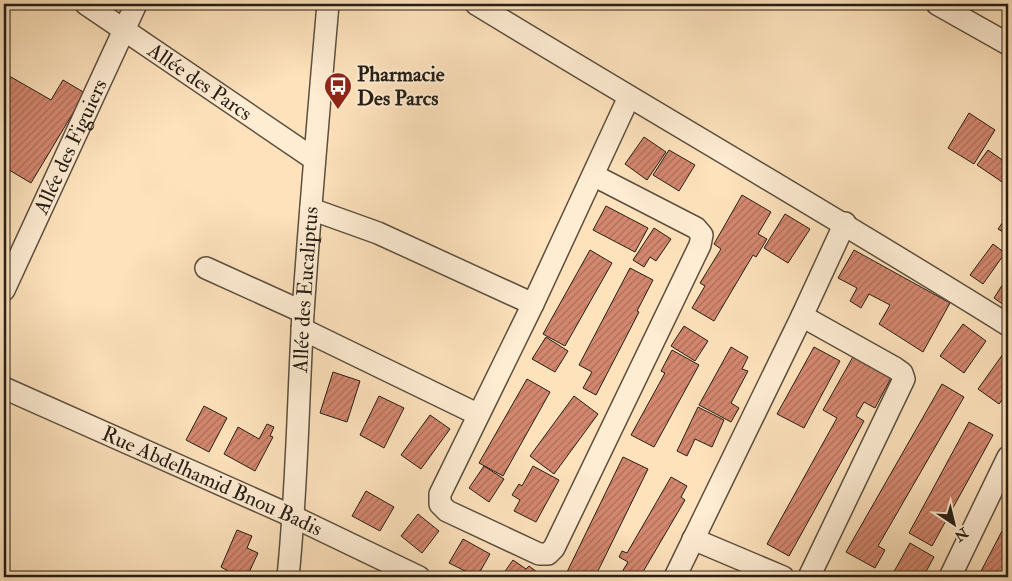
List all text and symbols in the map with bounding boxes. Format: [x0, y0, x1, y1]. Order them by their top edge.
street label: Allée des Parcs [142, 36, 257, 127]
place label: Pharmacie Des Parcs [357, 61, 445, 112]
bus stop icon: Pharmacie Des Parcs [323, 71, 353, 110]
street label: Allée des Figuiers [27, 75, 114, 220]
street label: Allée des Eucaliptus [287, 206, 325, 374]
street label: Rue Abdelhamid Bnou Badis [98, 420, 327, 543]
north arrow [930, 498, 980, 548]
text: N [951, 523, 972, 545]

